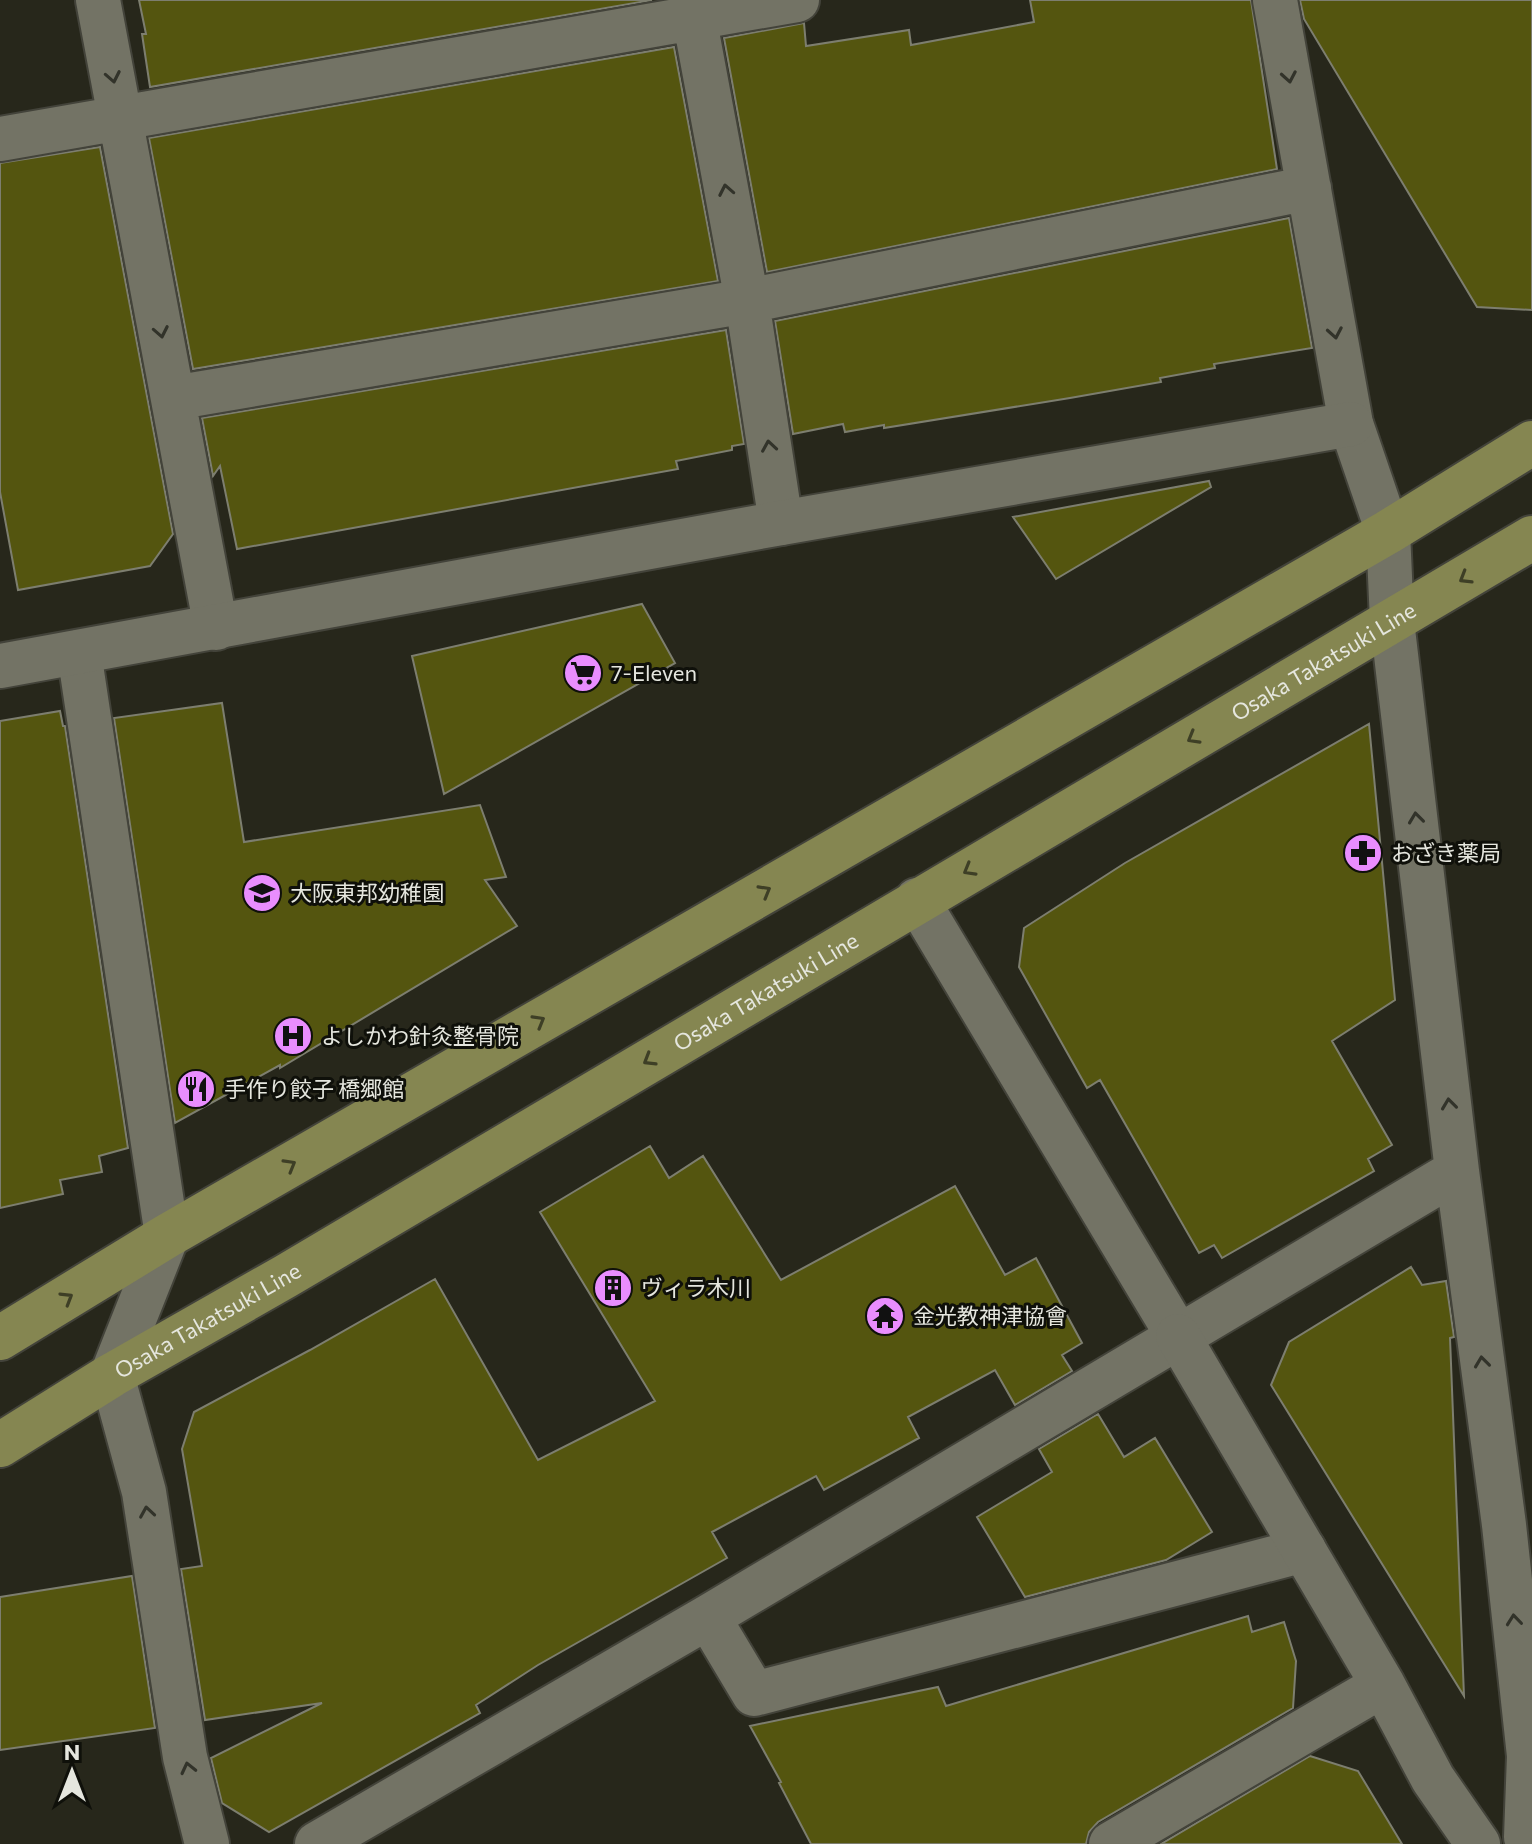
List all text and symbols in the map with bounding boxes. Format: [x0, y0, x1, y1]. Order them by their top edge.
one-way arrow [103, 70, 120, 83]
one-way arrow [1279, 70, 1296, 84]
one-way arrow [718, 183, 735, 197]
one-way arrow [151, 325, 168, 339]
one-way arrow [1325, 326, 1342, 339]
one-way arrow [762, 439, 779, 453]
one-way arrow [1459, 568, 1474, 583]
street label: Osaka Takatsuki Line [1226, 596, 1420, 726]
supermarket icon: 7-Eleven [562, 652, 604, 694]
place label: 7-Eleven [611, 659, 697, 686]
one-way arrow [1187, 728, 1202, 744]
one-way arrow [1408, 811, 1425, 825]
pharmacy icon: おざき薬局 [1342, 832, 1384, 874]
place label: おざき薬局 [1391, 839, 1501, 866]
one-way arrow [963, 860, 978, 876]
school or university icon: 大阪東邦幼稚園 [241, 872, 283, 914]
place label: 大阪東邦幼稚園 [290, 879, 444, 906]
one-way arrow [756, 885, 771, 901]
street label: Osaka Takatsuki Line [668, 926, 863, 1056]
hospital icon: よしかわ針灸整骨院 [272, 1015, 314, 1057]
one-way arrow [531, 1015, 545, 1031]
place label: よしかわ針灸整骨院 [321, 1022, 519, 1049]
one-way arrow [643, 1050, 658, 1066]
restaurant icon: 手作り餃子 橋郷館 [175, 1068, 217, 1110]
place label: 手作り餃子 橋郷館 [224, 1075, 404, 1102]
one-way arrow [1441, 1097, 1458, 1110]
one-way arrow [281, 1159, 296, 1175]
street label: Osaka Takatsuki Line [109, 1256, 305, 1384]
building icon: ヴィラ木川 [592, 1267, 634, 1309]
place label: ヴィラ木川 [641, 1274, 751, 1301]
one-way arrow [58, 1292, 73, 1307]
temple icon: 金光教神津協會 [864, 1295, 906, 1337]
place label: 金光教神津協會 [913, 1302, 1067, 1329]
one-way arrow [1474, 1355, 1491, 1369]
one-way arrow [139, 1505, 156, 1518]
one-way arrow [1506, 1613, 1523, 1627]
north arrow [32, 1732, 112, 1812]
text: N [64, 1738, 80, 1765]
one-way arrow [180, 1762, 197, 1776]

